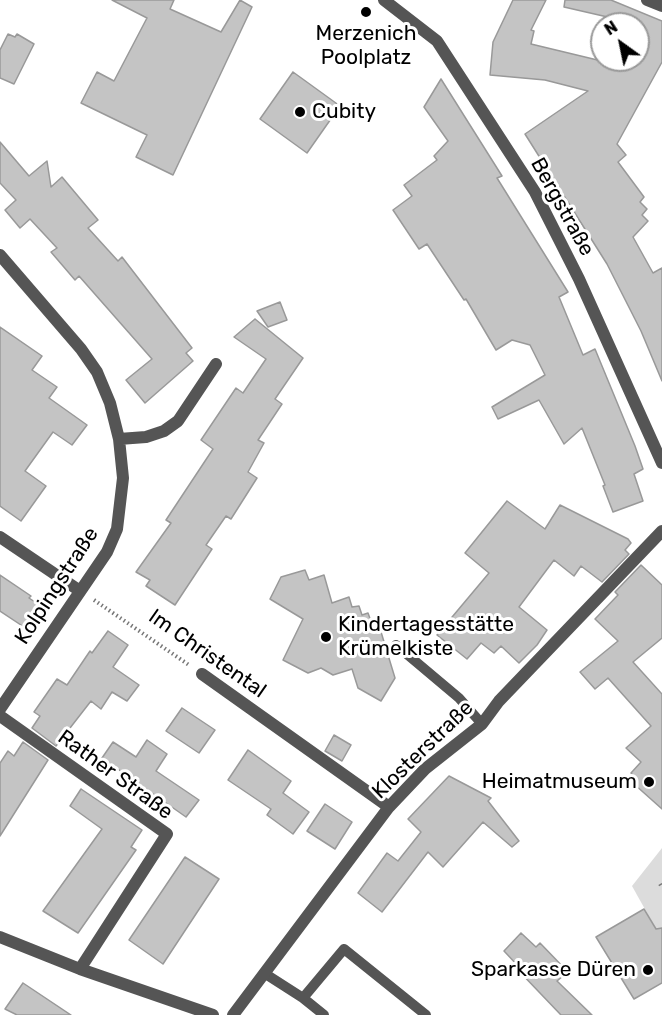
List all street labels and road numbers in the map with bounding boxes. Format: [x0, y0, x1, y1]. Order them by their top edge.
street label: Bergstraße [525, 153, 599, 261]
street label: Kolpingstraße [10, 523, 104, 649]
street label: Im Christental [143, 604, 271, 704]
street label: Klosterstraße [367, 695, 479, 805]
street label: Rather Straße [53, 725, 177, 825]

